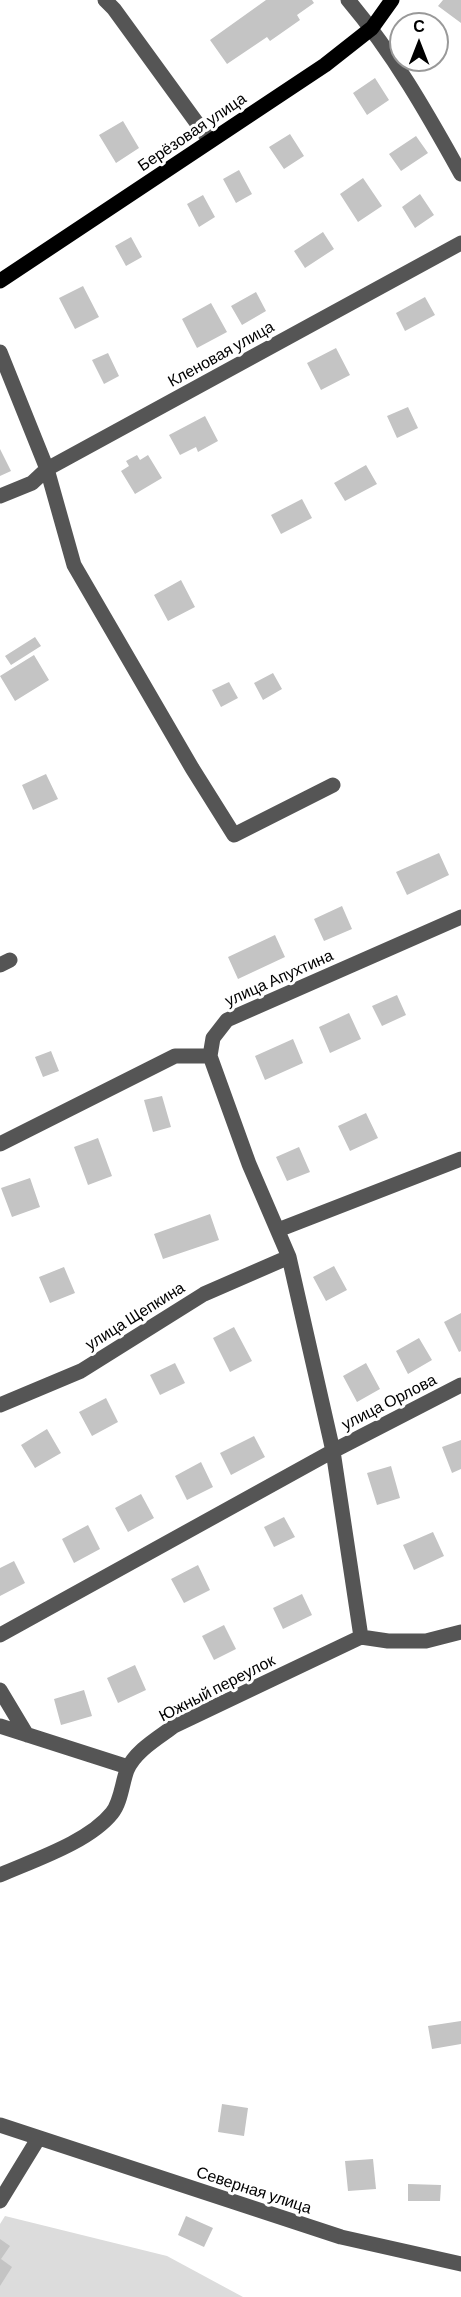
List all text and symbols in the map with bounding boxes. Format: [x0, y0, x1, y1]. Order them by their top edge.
north arrow [389, 12, 449, 72]
text: С [413, 16, 425, 35]
street label: Берёзовая улица [134, 89, 250, 175]
street label: Кленовая улица [165, 317, 277, 391]
street label: улица Апухтина [222, 946, 336, 1010]
street label: улица Щепкина [82, 1278, 188, 1354]
street label: улица Орлова [338, 1370, 440, 1434]
street label: Южный переулок [156, 1650, 278, 1726]
street label: Северная улица [194, 2162, 314, 2218]

